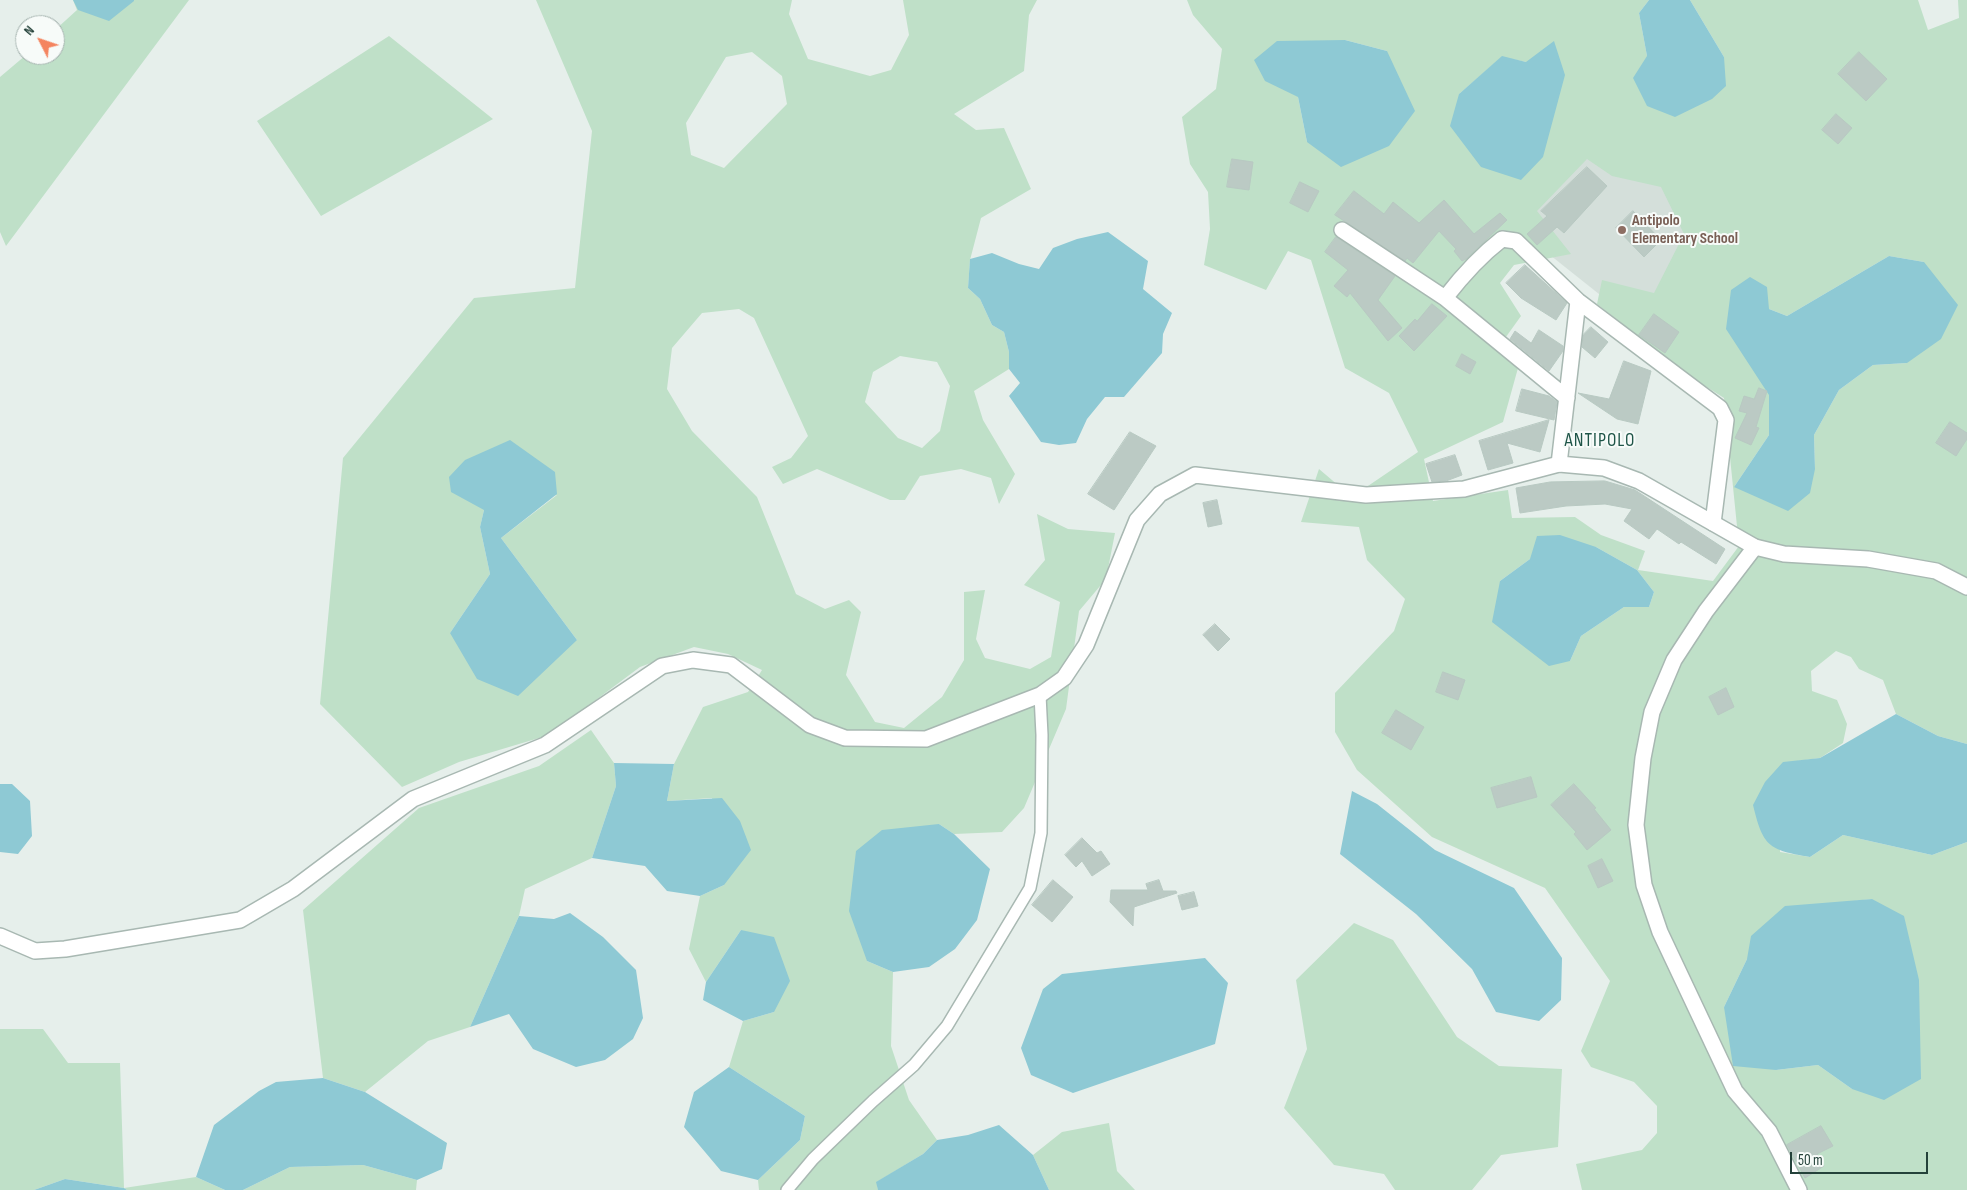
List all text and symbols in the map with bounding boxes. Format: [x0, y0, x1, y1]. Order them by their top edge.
north arrow [15, 15, 65, 65]
text: N [20, 22, 38, 39]
place label: Antipolo Elementary School [1632, 211, 1738, 249]
marker: Antipolo Elementary School [1616, 224, 1628, 236]
district label: ANTIPOLO [1564, 430, 1636, 452]
scale bar [1792, 1142, 1930, 1174]
text: 50 m [1798, 1151, 1823, 1170]

